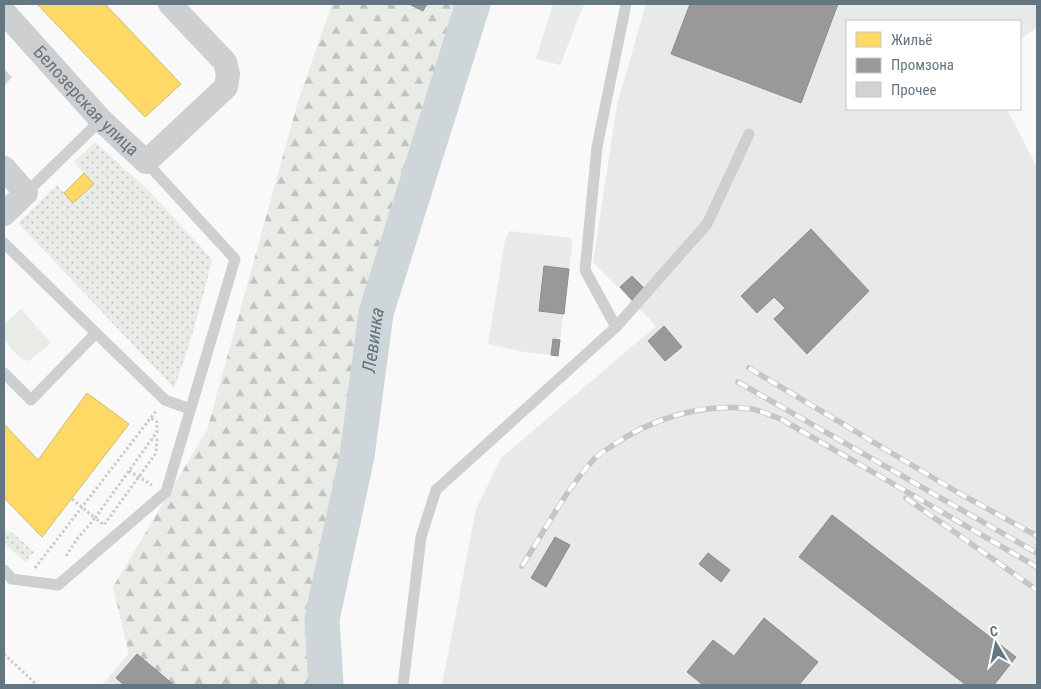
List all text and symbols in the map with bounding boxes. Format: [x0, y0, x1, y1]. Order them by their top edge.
legend [846, 20, 1021, 110]
text: Жильё [891, 31, 932, 49]
street label: Белозерская улица [29, 41, 143, 160]
text: Промзона [891, 56, 954, 74]
text: Прочее [891, 81, 937, 99]
water label: Левинка [357, 304, 389, 375]
north arrow [971, 619, 1021, 669]
text: С [988, 623, 999, 640]

